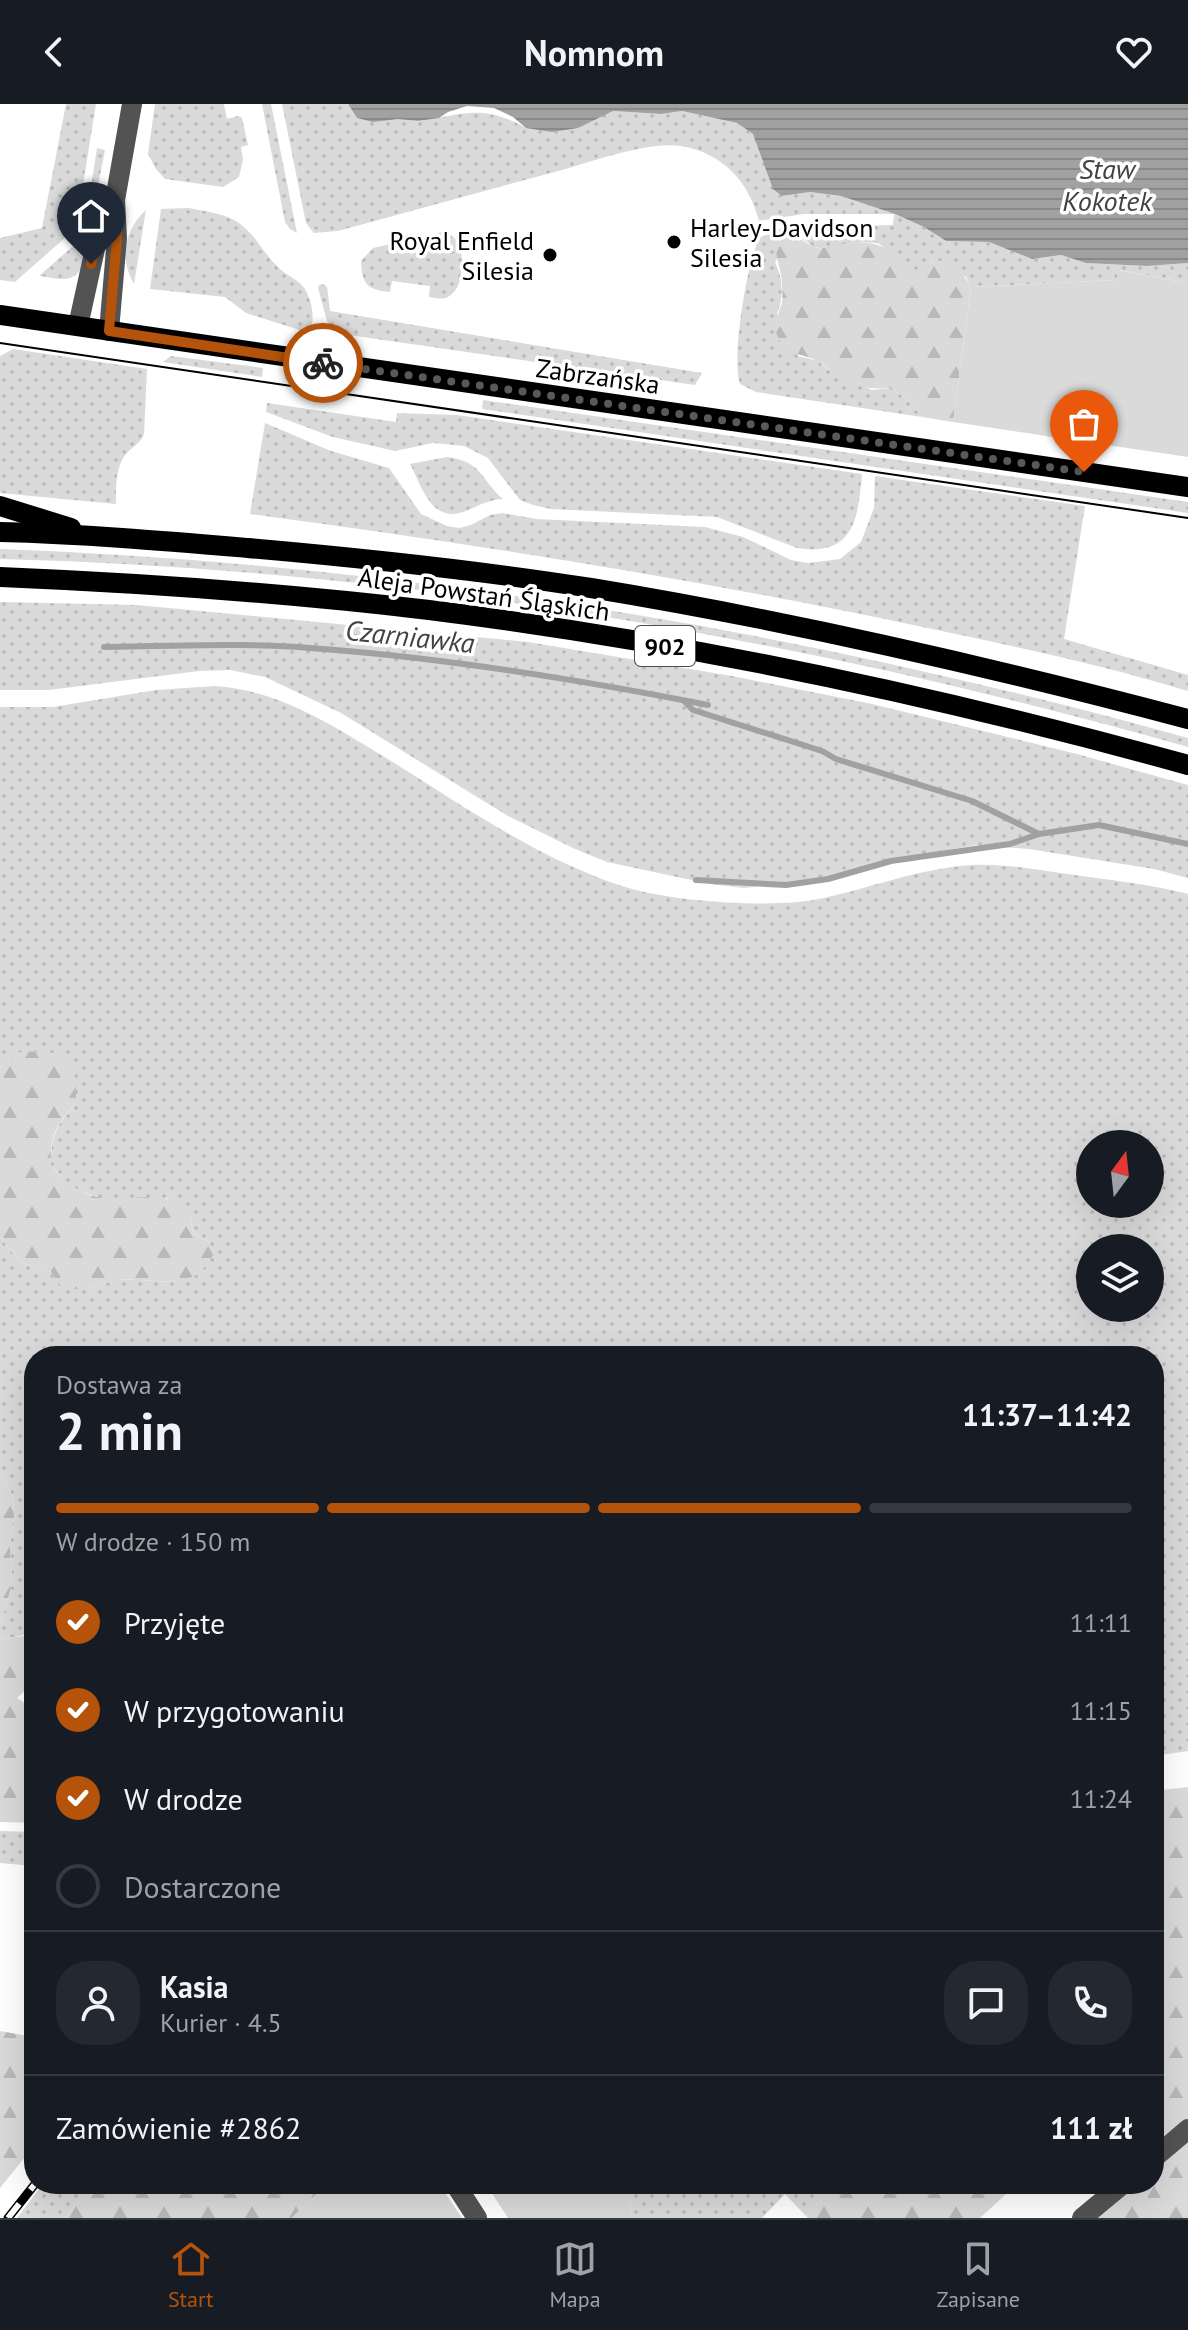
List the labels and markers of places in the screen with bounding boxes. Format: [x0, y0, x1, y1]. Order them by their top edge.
pin [57, 182, 125, 264]
place label: Harley-Davidson Silesia [690, 211, 873, 274]
place label: Royal Enfield Silesia [390, 224, 534, 287]
marker: Harley-Davidson Silesia [665, 233, 683, 251]
marker: Royal Enfield Silesia [541, 246, 559, 264]
pin [1050, 390, 1118, 472]

